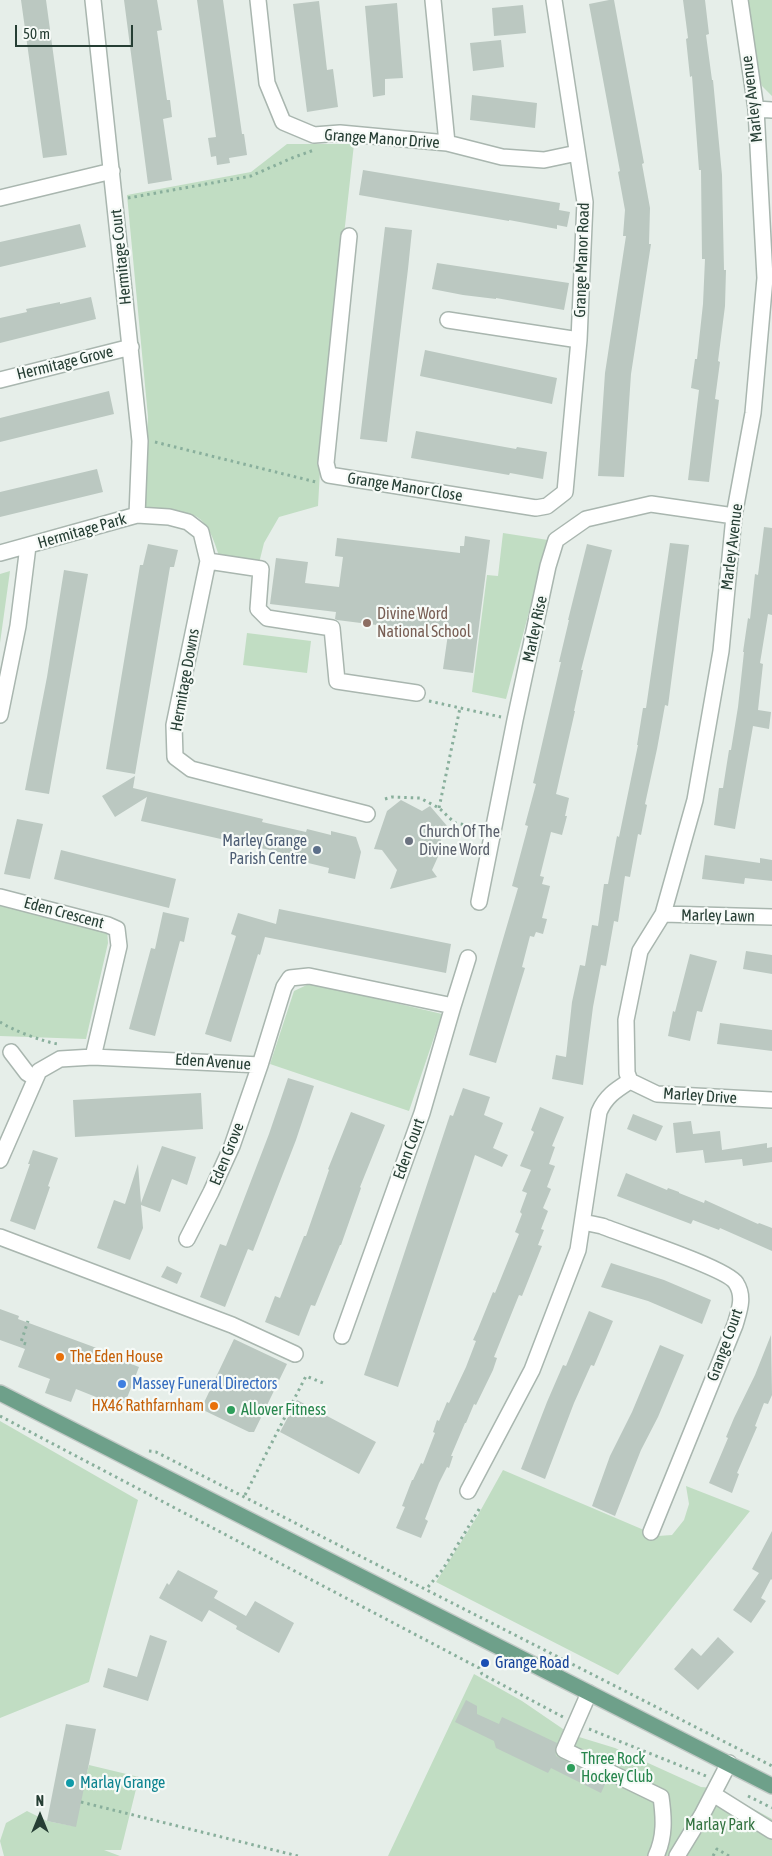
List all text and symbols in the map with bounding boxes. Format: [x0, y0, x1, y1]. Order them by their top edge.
scale bar [18, 15, 135, 47]
text: 50 m [23, 25, 50, 42]
street label: Marley Avenue [737, 55, 767, 143]
street label: Grange Manor Drive [324, 125, 440, 153]
street label: Grange Manor Road [570, 202, 594, 318]
street label: Hermitage Court [106, 208, 136, 306]
street label: Hermitage Grove [15, 342, 115, 384]
street label: Grange Manor Close [346, 468, 464, 506]
street label: Marley Avenue [717, 503, 747, 591]
street label: Hermitage Park [35, 509, 129, 553]
street label: Marley Rise [519, 594, 551, 664]
place label: Divine Word National School [377, 604, 471, 642]
marker: Divine Word National School [361, 617, 373, 629]
street label: Hermitage Downs [167, 627, 203, 733]
place label: Church Of The Divine Word [419, 822, 500, 860]
place label: Marley Grange Parish Centre [222, 831, 307, 869]
marker: Church Of The Divine Word [403, 835, 415, 847]
marker: Marley Grange Parish Centre [311, 844, 323, 856]
street label: Eden Crescent [22, 893, 106, 933]
street label: Marley Lawn [681, 906, 755, 926]
street label: Eden Avenue [174, 1050, 252, 1074]
street label: Marley Drive [662, 1084, 738, 1108]
street label: Eden Court [389, 1116, 429, 1182]
street label: Eden Grove [206, 1120, 248, 1188]
street label: Grange Court [703, 1306, 747, 1384]
place label: The Eden House [70, 1347, 163, 1367]
marker: The Eden House [54, 1351, 66, 1363]
place label: Massey Funeral Directors [132, 1374, 277, 1394]
marker: Massey Funeral Directors [116, 1378, 128, 1390]
place label: HX46 Rathfarnham [91, 1396, 204, 1416]
marker: HX46 Rathfarnham [208, 1400, 220, 1412]
place label: Allover Fitness [241, 1400, 326, 1420]
marker: Allover Fitness [225, 1404, 237, 1416]
place label: Grange Road [495, 1653, 570, 1673]
marker: Grange Road [479, 1657, 491, 1669]
place label: Three Rock Hockey Club [581, 1749, 653, 1787]
marker: Three Rock Hockey Club [565, 1762, 577, 1774]
place label: Marlay Grange [80, 1773, 165, 1793]
marker: Marlay Grange [64, 1777, 76, 1789]
north arrow [15, 1791, 65, 1841]
text: N [36, 1793, 44, 1809]
park label: Marlay Park [685, 1815, 755, 1835]

